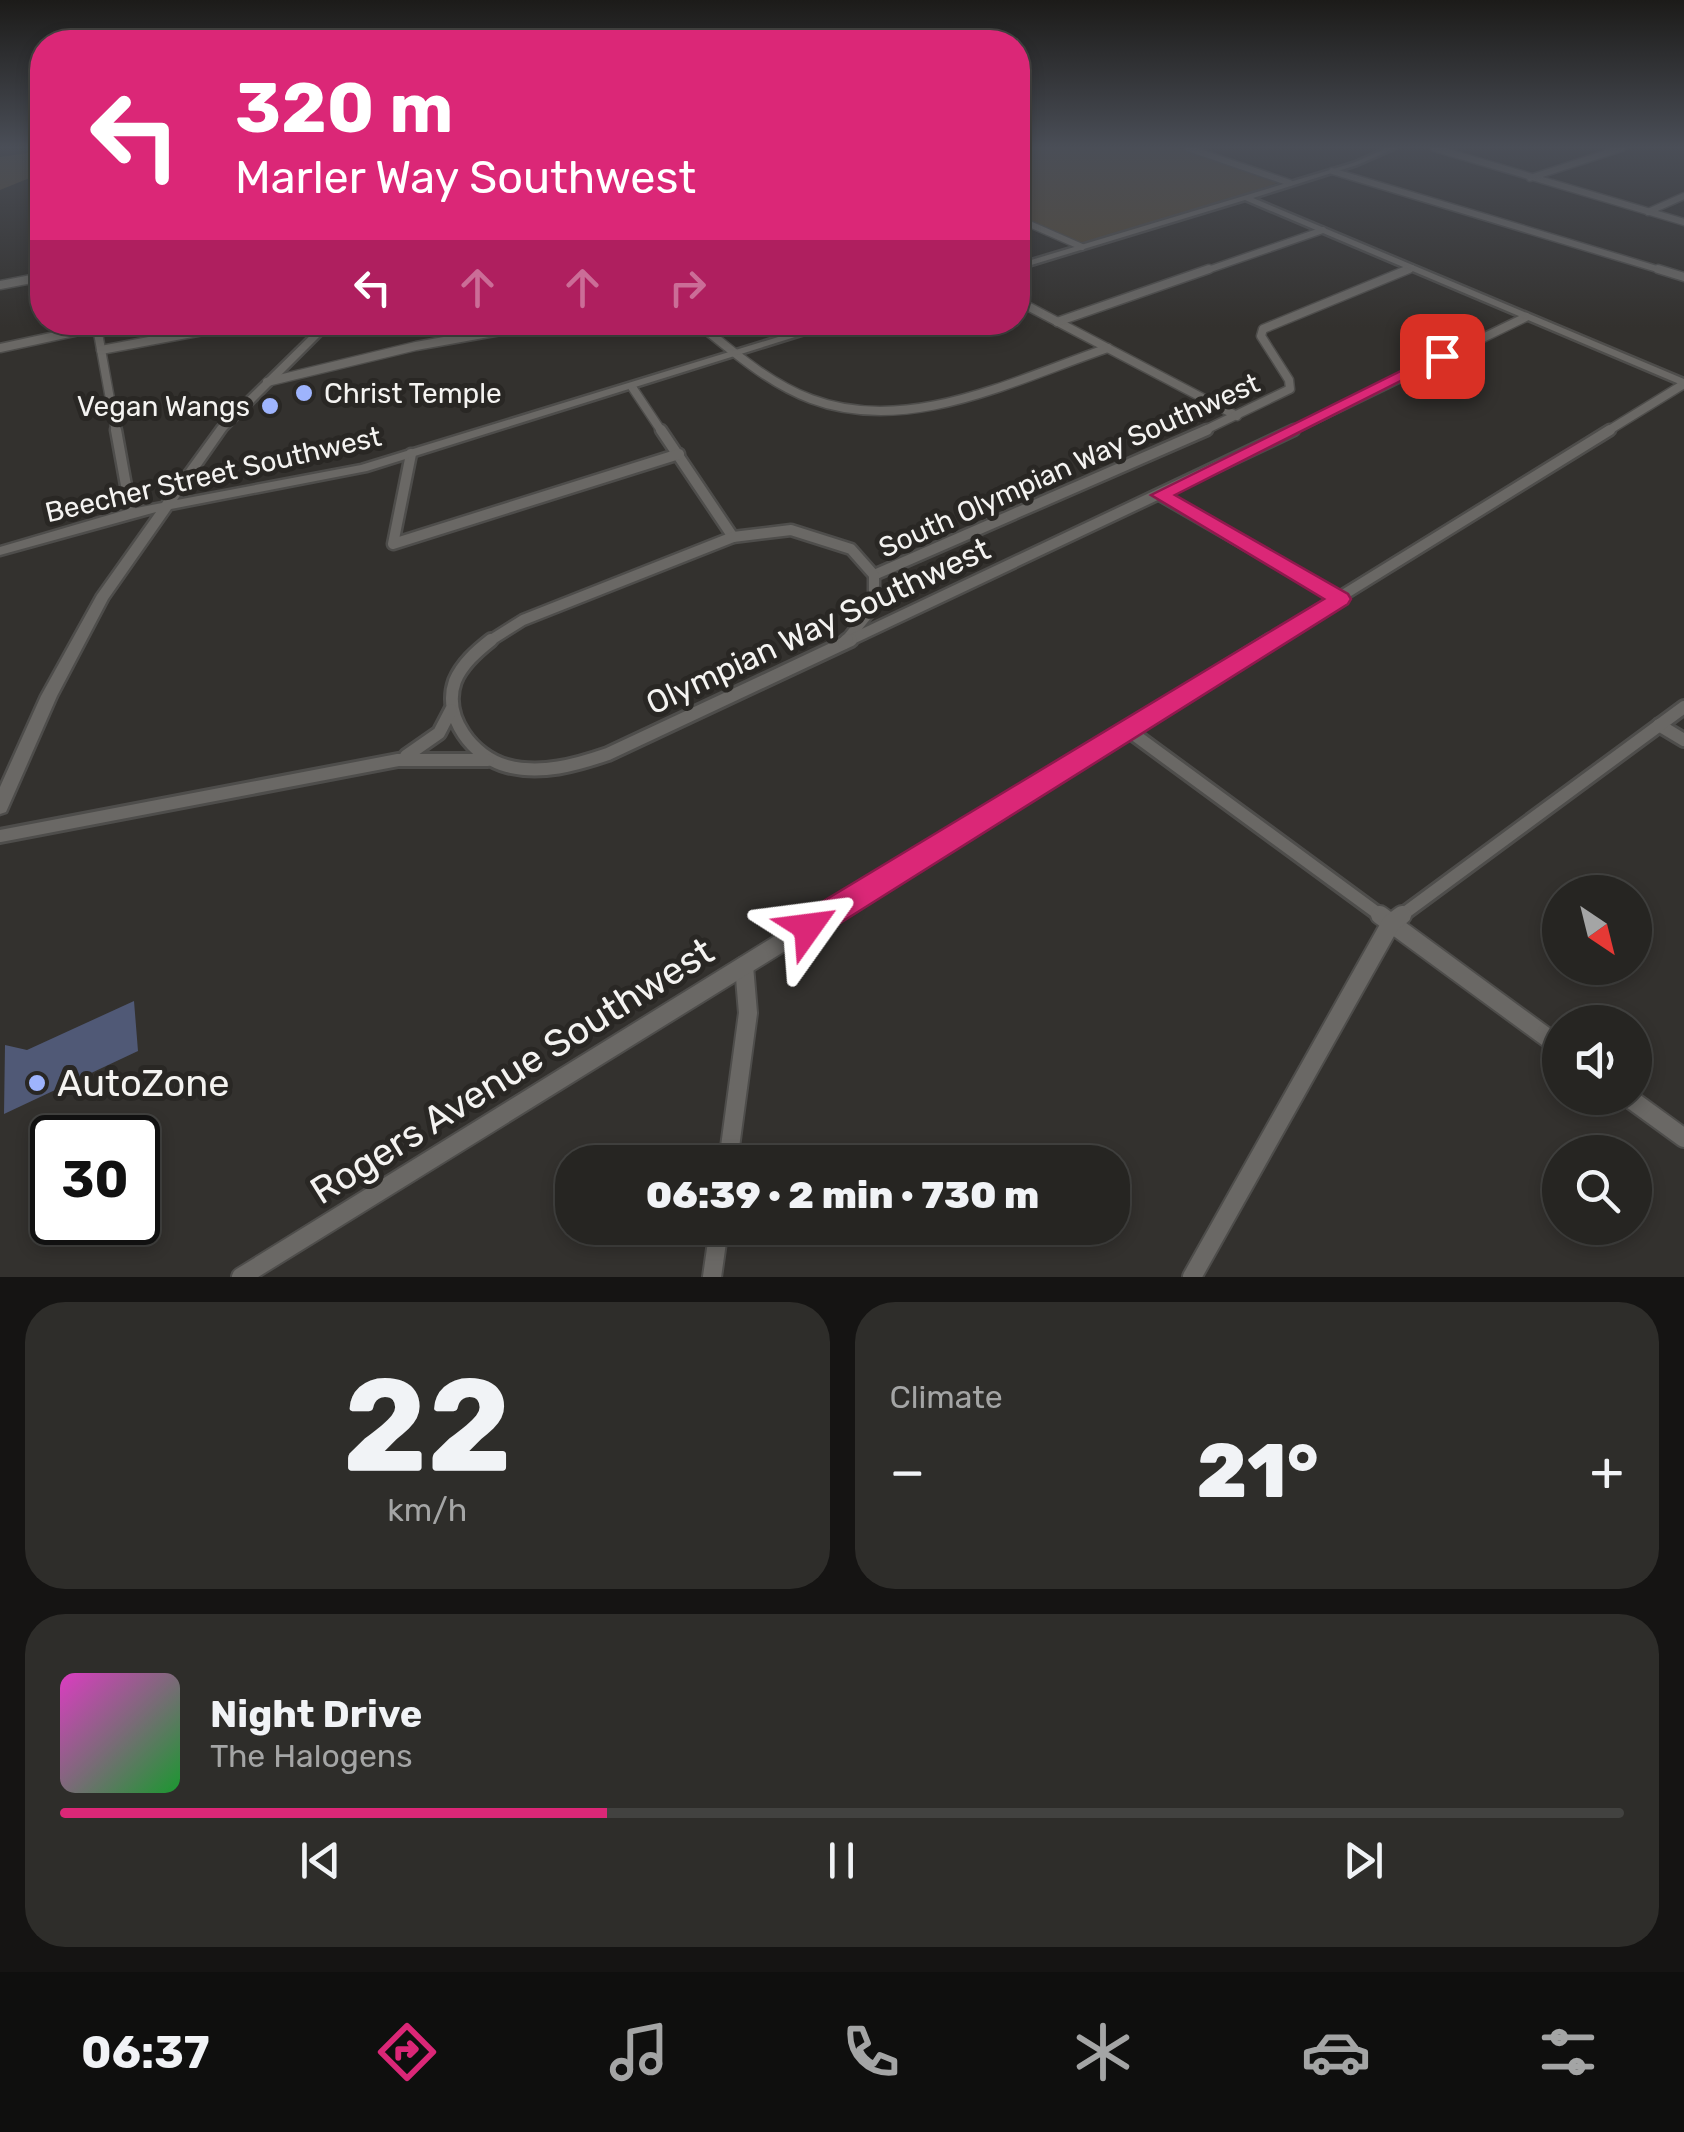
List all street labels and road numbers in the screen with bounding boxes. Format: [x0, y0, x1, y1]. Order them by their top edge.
street label: South Olympian Way Southwest [874, 366, 1265, 565]
street label: Beecher Street Southwest [42, 420, 384, 529]
street label: Olympian Way Southwest [640, 530, 996, 722]
street label: Rogers Avenue Southwest [302, 928, 722, 1214]

